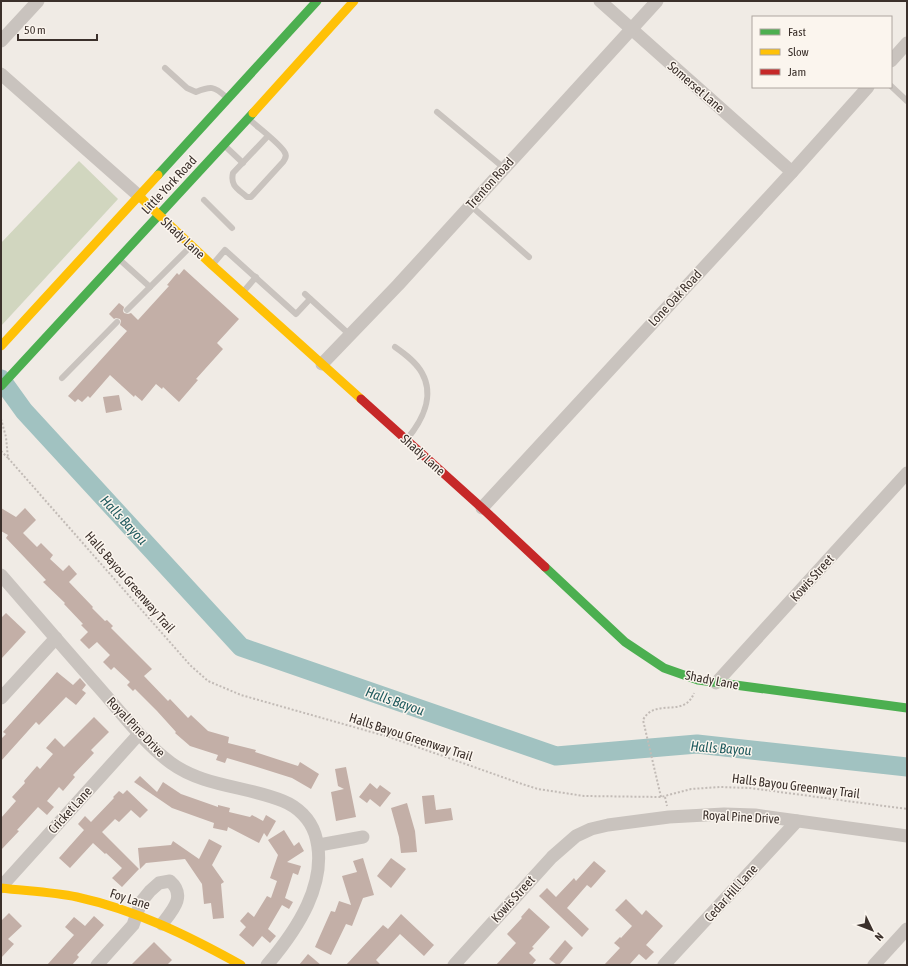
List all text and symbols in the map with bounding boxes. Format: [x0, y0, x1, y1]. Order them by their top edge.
scale bar [18, 16, 97, 42]
legend [752, 16, 892, 88]
text: 50 m [24, 23, 46, 37]
text: Fast [788, 25, 806, 39]
text: Slow [788, 45, 809, 59]
street label: Somerset Lane [665, 58, 727, 116]
text: Jam [788, 65, 806, 79]
street label: Little York Road [138, 153, 200, 217]
street label: Trenton Road [463, 154, 517, 212]
street label: Shady Lane [158, 214, 208, 262]
street label: Lone Oak Road [645, 267, 705, 329]
street label: Shady Lane [398, 431, 448, 479]
water label: Halls Bayou [97, 492, 151, 548]
street label: Halls Bayou Greenway Trail [82, 528, 178, 636]
street label: Kowis Street [787, 551, 837, 604]
street label: Shady Lane [684, 667, 740, 693]
water label: Halls Bayou [364, 683, 427, 719]
street label: Royal Pine Drive [104, 694, 168, 760]
street label: Halls Bayou Greenway Trail [347, 710, 475, 764]
water label: Halls Bayou [690, 738, 752, 758]
street label: Halls Bayou Greenway Trail [731, 771, 861, 801]
street label: Cricket Lane [45, 783, 95, 836]
street label: Royal Pine Drive [702, 807, 780, 827]
street label: Cedar Hill Lane [701, 861, 761, 925]
street label: Kowis Street [488, 872, 538, 925]
street label: Foy Lane [108, 885, 152, 913]
north arrow [852, 910, 892, 950]
text: N [873, 930, 886, 943]

